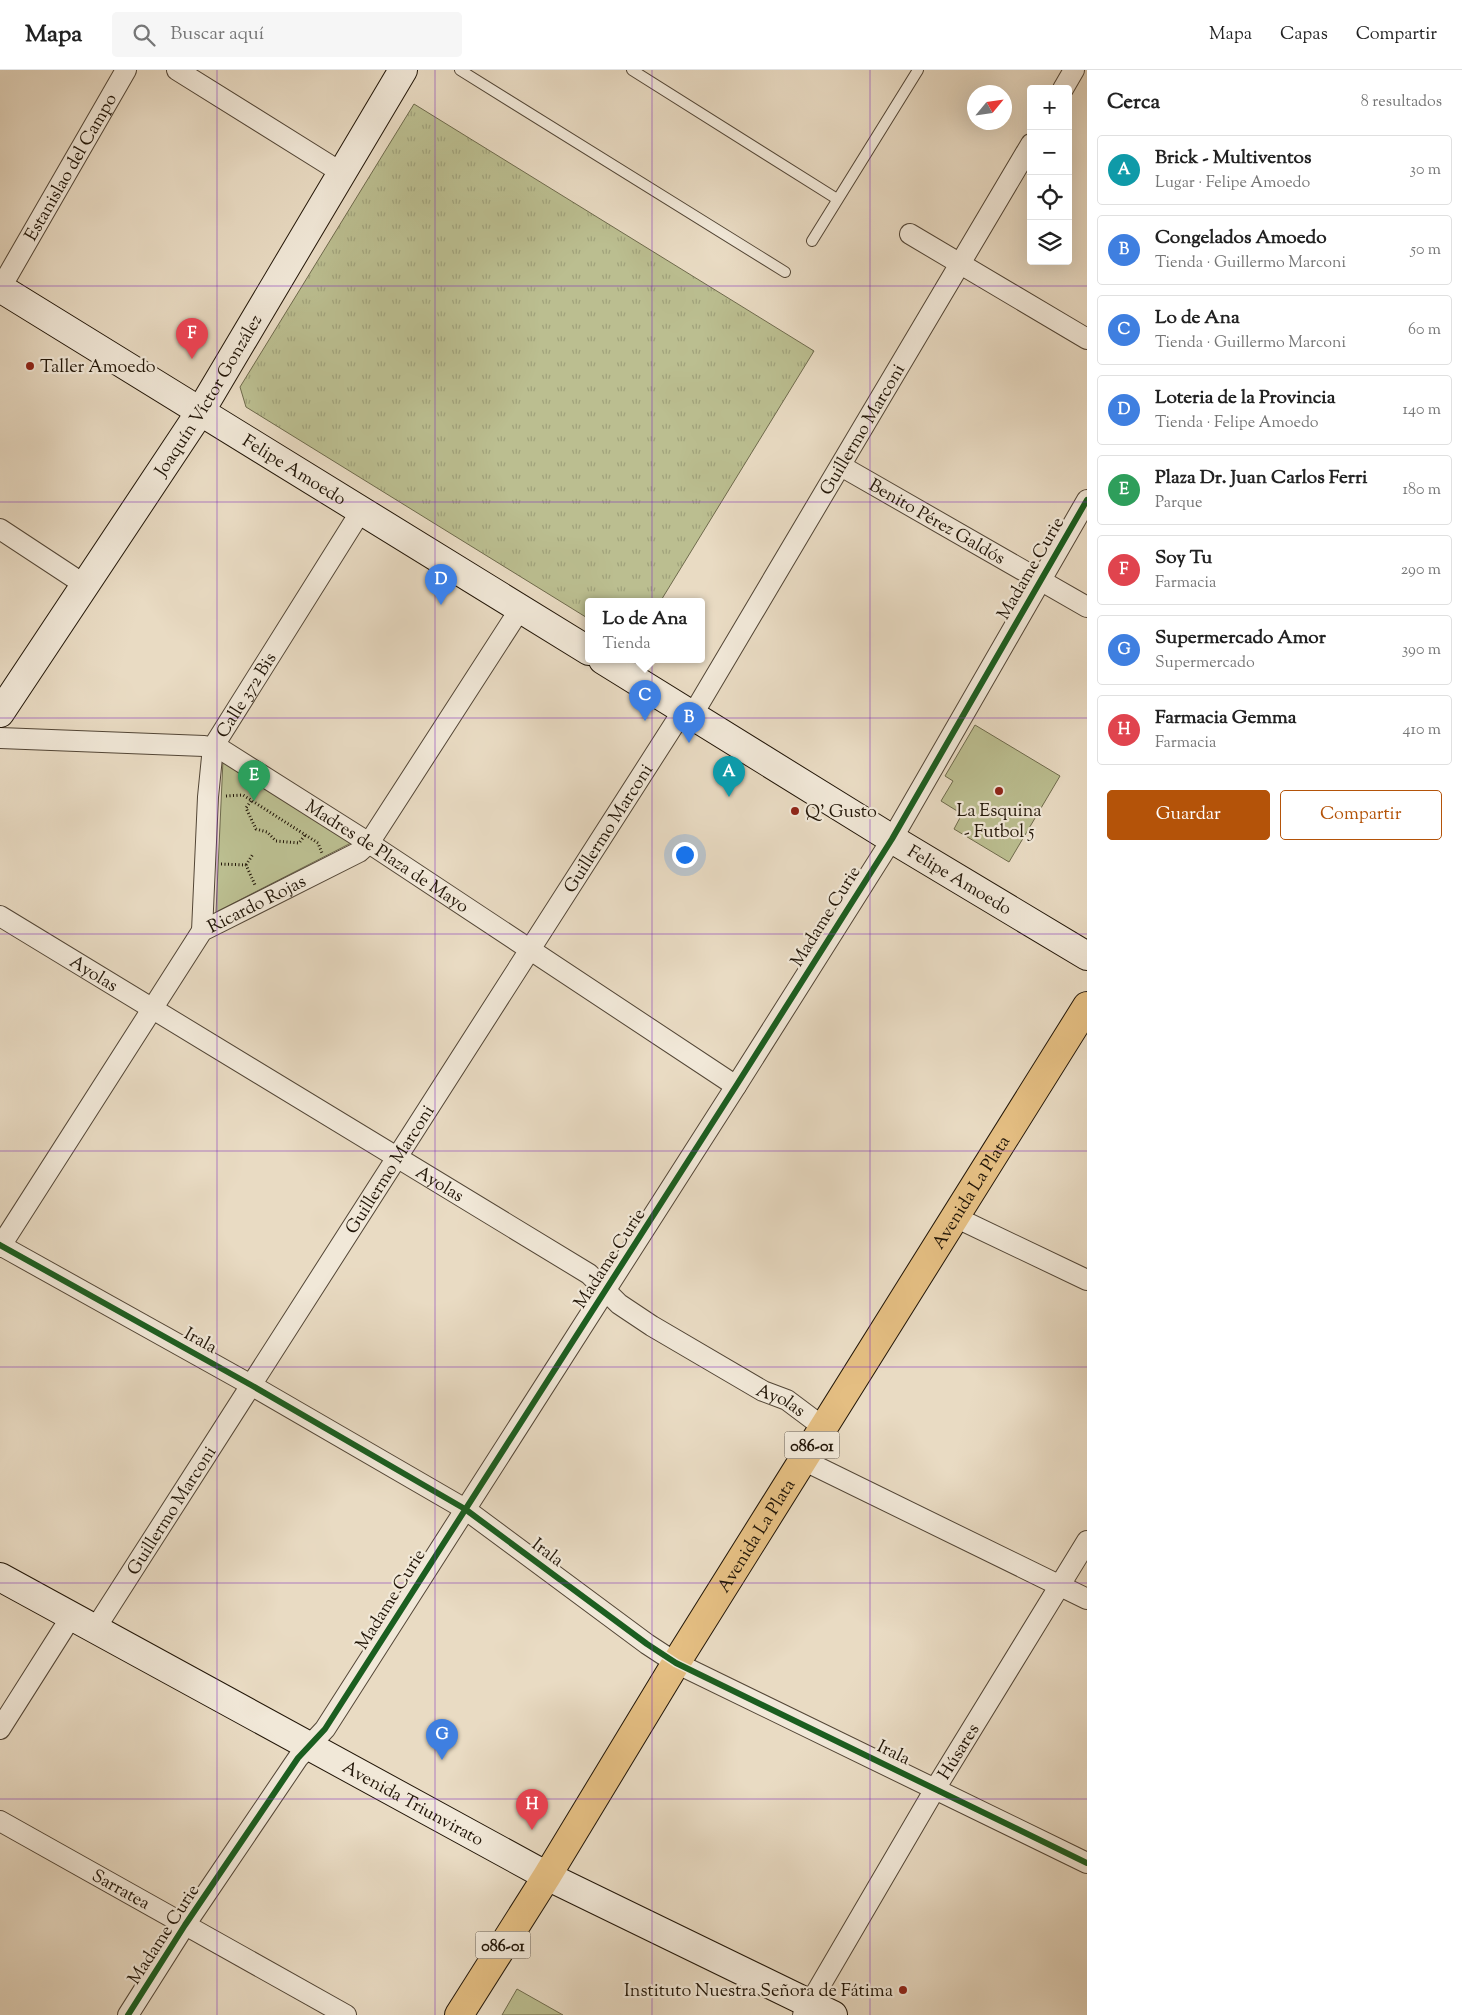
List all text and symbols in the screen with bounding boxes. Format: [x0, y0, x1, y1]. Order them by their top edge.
search box [112, 12, 462, 57]
text: Mapa [25, 18, 82, 52]
icon: search [130, 21, 158, 49]
text: Buscar aquí [170, 21, 264, 48]
text: Mapa [1209, 22, 1252, 48]
text: Capas [1280, 22, 1328, 48]
text: Compartir [1356, 22, 1437, 48]
north arrow [967, 85, 1012, 130]
map controls [1027, 85, 1072, 265]
button: + [1027, 85, 1072, 130]
text: Cerca [1107, 88, 1160, 118]
street label: Estanislao del Campo [19, 89, 125, 246]
text: 8 resultados [1361, 91, 1442, 114]
button: − [1027, 130, 1072, 175]
text: Brick - Multiventos [1155, 145, 1311, 172]
text: A [1118, 159, 1131, 182]
text: 30 m [1410, 159, 1441, 182]
text: Lugar · Felipe Amoedo [1155, 172, 1310, 195]
button: locate [1027, 175, 1072, 220]
button: layers [1027, 220, 1072, 265]
text: Congelados Amoedo [1155, 225, 1327, 252]
text: B [1119, 239, 1129, 262]
text: 50 m [1410, 239, 1441, 262]
text: Tienda · Guillermo Marconi [1155, 252, 1346, 275]
text: Lo de Ana [1155, 305, 1240, 332]
street label: Joaquín Víctor González [149, 310, 270, 483]
pin: F [176, 318, 208, 359]
text: C [1118, 319, 1130, 342]
text: 60 m [1408, 319, 1441, 342]
text: Tienda · Guillermo Marconi [1155, 332, 1346, 355]
place label: Taller Amoedo [40, 355, 156, 381]
marker: Taller Amoedo [24, 360, 36, 372]
street label: Guillermo Marconi [814, 360, 913, 501]
text: Loteria de la Provincia [1155, 385, 1336, 412]
text: D [1118, 399, 1130, 422]
text: 140 m [1403, 399, 1441, 422]
text: Tienda · Felipe Amoedo [1155, 412, 1319, 435]
street label: Felipe Amoedo [237, 429, 351, 513]
text: Plaza Dr. Juan Carlos Ferri [1155, 465, 1367, 492]
street label: Benito Pérez Galdós [863, 473, 1009, 572]
text: E [1119, 479, 1129, 502]
text: 180 m [1402, 479, 1441, 502]
text: Parque [1155, 492, 1202, 515]
street label: Madame Curie [992, 513, 1072, 625]
text: Soy Tu [1155, 545, 1212, 572]
text: F [1120, 559, 1128, 582]
text: 290 m [1401, 559, 1441, 582]
pin: D [425, 564, 457, 605]
text: Farmacia [1155, 572, 1216, 595]
popup [585, 598, 705, 663]
text: Lo de Ana [603, 606, 687, 633]
text: Supermercado Amor [1155, 625, 1326, 652]
text: Tienda [603, 633, 651, 656]
text: G [1117, 639, 1131, 662]
text: 390 m [1402, 639, 1441, 662]
street label: Calle 372 Bis [211, 648, 284, 744]
text: Supermercado [1155, 652, 1255, 675]
pin: C [629, 680, 661, 721]
pin: B [673, 702, 705, 743]
text: Farmacia Gemma [1155, 705, 1296, 732]
text: H [1118, 719, 1130, 742]
text: 410 m [1403, 719, 1441, 742]
text: Farmacia [1155, 732, 1216, 755]
pin: A [713, 756, 745, 797]
street label: Guillermo Marconi [558, 759, 661, 899]
pin: E [238, 760, 270, 801]
marker: La Esquina - Futbol 5 [993, 785, 1005, 797]
button: Guardar [1107, 790, 1270, 840]
button: Compartir [1280, 790, 1442, 840]
street label: Madres de Plaza de Mayo [299, 795, 473, 921]
place label: La Esquina - Futbol 5 [956, 799, 1042, 846]
place label: Q' Gusto [805, 800, 877, 826]
marker: Q' Gusto [789, 805, 801, 817]
street label: Felipe Amoedo [902, 840, 1016, 923]
your location [672, 842, 698, 868]
street label: Madame Curie [785, 862, 868, 973]
street label: Ricardo Rojas [204, 870, 311, 941]
street label: Ayolas [64, 950, 122, 1000]
street label: Guillermo Marconi [340, 1101, 442, 1240]
street label: Avenida La Plata [927, 1131, 1018, 1255]
street label: Ayolas [410, 1160, 468, 1210]
street label: Madame Curie [569, 1204, 653, 1314]
street label: Irala [179, 1322, 221, 1361]
street label: Ayolas [752, 1379, 810, 1424]
road number: 086-01 [784, 1432, 840, 1458]
street label: Guillermo Marconi [122, 1442, 224, 1581]
street label: Avenida La Plata [712, 1475, 803, 1598]
street label: Irala [525, 1533, 568, 1574]
street label: Madame Curie [350, 1545, 433, 1656]
pin: G [426, 1719, 458, 1760]
street label: Húsares [933, 1719, 987, 1786]
street label: Irala [872, 1735, 914, 1773]
street label: Avenida Triunvirato [337, 1755, 488, 1854]
pin: H [516, 1789, 548, 1830]
street label: Sarratea [86, 1864, 154, 1918]
street label: Madame Curie [123, 1880, 207, 1990]
road number: 086-01 [476, 1932, 530, 1958]
place label: Instituto Nuestra Señora de Fátima [624, 1979, 893, 2005]
marker: Instituto Nuestra Señora de Fátima [897, 1984, 909, 1996]

